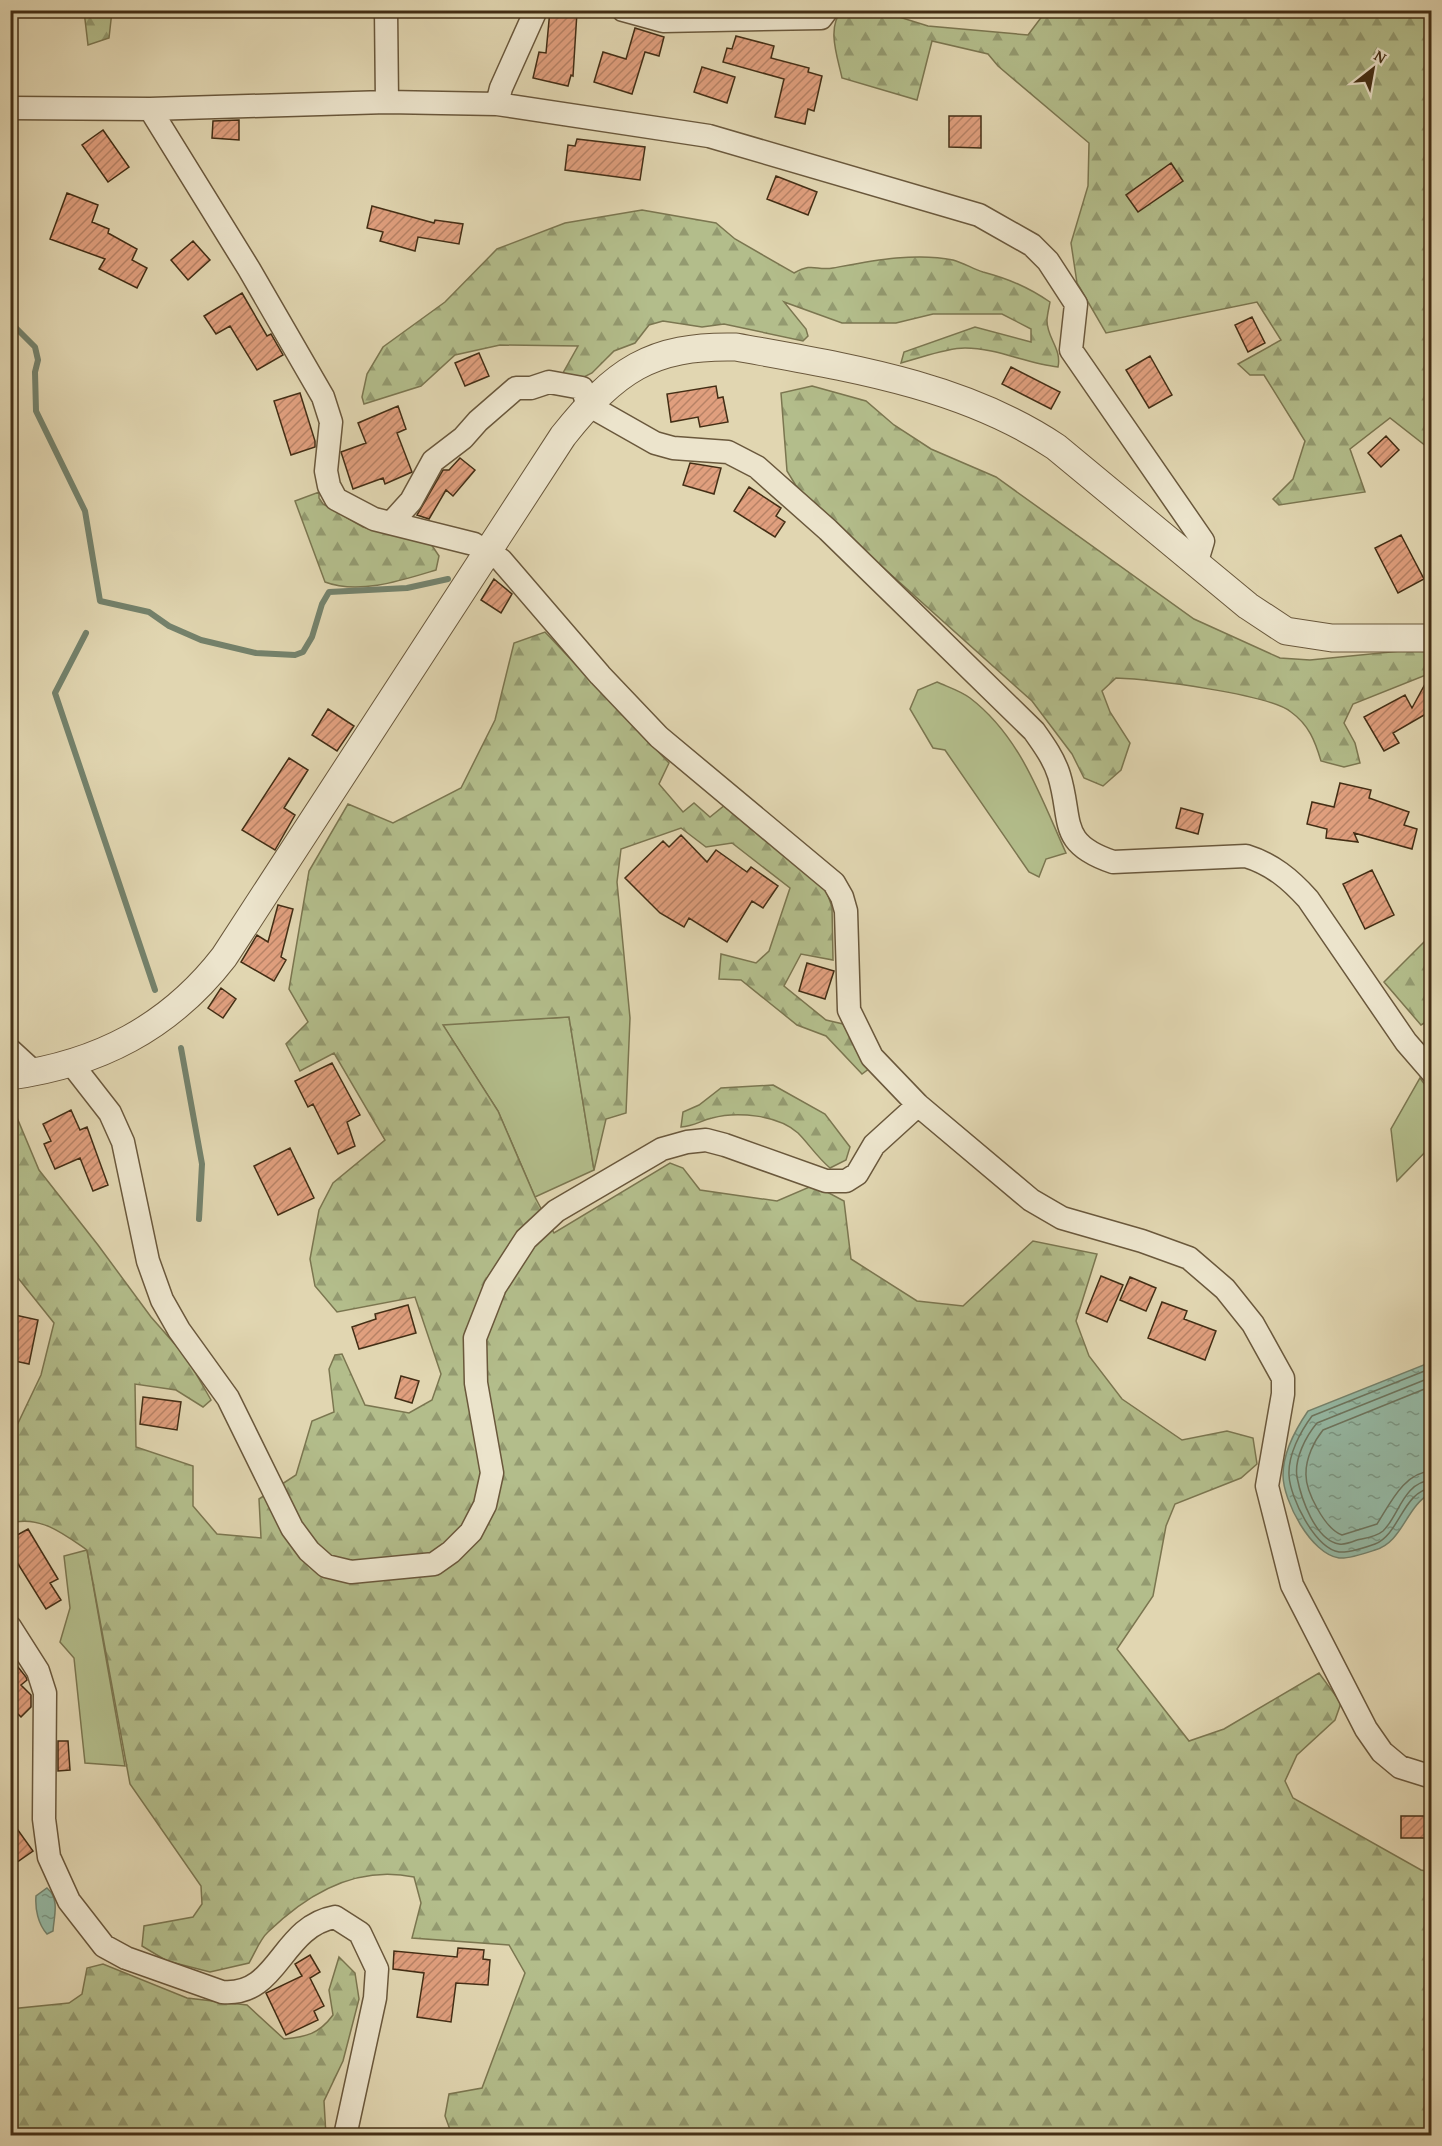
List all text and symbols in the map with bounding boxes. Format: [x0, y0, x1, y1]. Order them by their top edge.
north arrow [1343, 39, 1403, 99]
text: N [1370, 43, 1392, 69]

